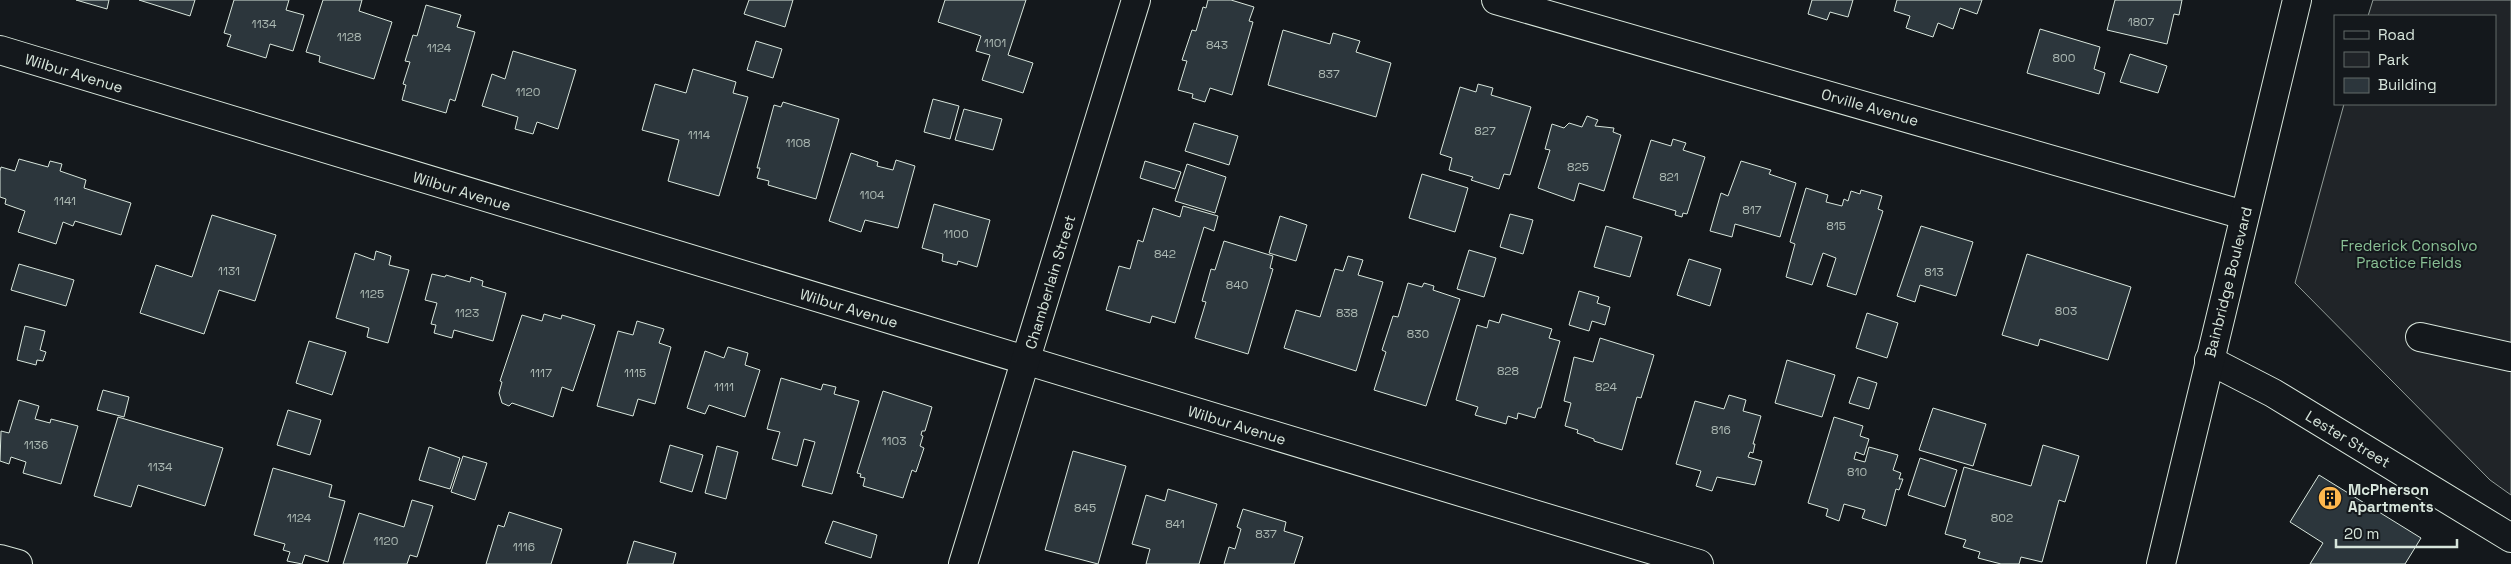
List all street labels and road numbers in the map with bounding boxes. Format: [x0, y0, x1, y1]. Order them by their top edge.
street label: Wilbur Avenue [23, 49, 125, 97]
street label: Orville Avenue [1819, 84, 1921, 130]
street label: Wilbur Avenue [411, 167, 513, 215]
street label: Bainbridge Boulevard [2200, 205, 2256, 359]
street label: Chamberlain Street [1021, 212, 1079, 351]
street label: Wilbur Avenue [798, 284, 900, 332]
street label: Wilbur Avenue [1186, 401, 1288, 449]
street label: Lester Street [2302, 406, 2394, 472]

